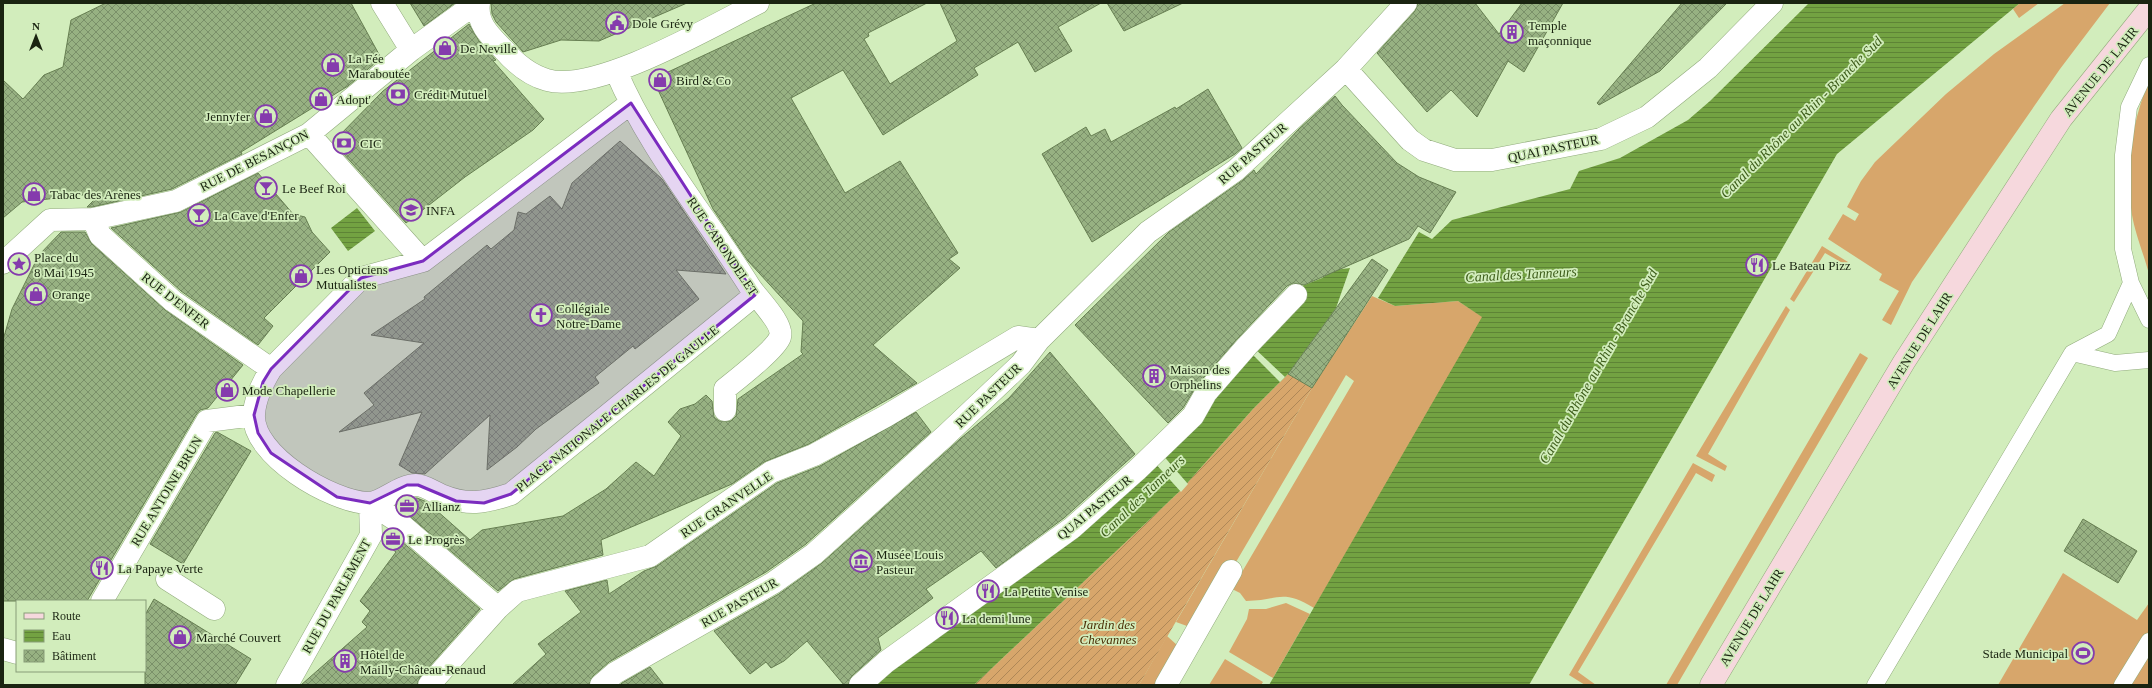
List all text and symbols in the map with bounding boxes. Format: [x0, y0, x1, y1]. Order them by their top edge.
public building icon: Dole Grévy [604, 10, 630, 36]
north arrow [16, 16, 56, 56]
place label: Dole Grévy [632, 16, 694, 31]
place label: Temple maçonnique [1528, 18, 1592, 48]
building icon: Temple maçonnique [1499, 19, 1525, 45]
text: N [32, 20, 40, 32]
street label: AVENUE DE LAHR [2060, 23, 2141, 119]
water label: Canal du Rhône au Rhin - Branche Sud [1718, 33, 1886, 201]
shop icon: De Neville [432, 35, 458, 61]
place label: De Neville [460, 41, 517, 56]
place label: La Fée Maraboutée [348, 51, 410, 81]
shop icon: La Fée Maraboutée [320, 52, 346, 78]
shop icon: Bird & Co [647, 67, 673, 93]
place label: Bird & Co [676, 73, 731, 88]
bank icon: Crédit Mutuel [385, 81, 411, 107]
shop icon: Adopt' [308, 86, 334, 112]
place label: Crédit Mutuel [414, 87, 488, 102]
place label: Adopt' [336, 92, 371, 107]
shop icon: Jennyfer [253, 103, 279, 129]
place label: Jennyfer [205, 109, 251, 124]
street label: RUE PASTEUR [1215, 119, 1290, 187]
street label: RUE DE BESANÇON [197, 126, 312, 194]
bank icon: CIC [331, 130, 357, 156]
street label: QUAI PASTEUR [1506, 131, 1600, 165]
place label: CIC [360, 136, 382, 151]
bar icon: Le Beef Roi [253, 175, 279, 201]
shop icon: Tabac des Arènes [21, 181, 47, 207]
place label: Le Beef Roi [282, 181, 346, 196]
place label: Tabac des Arènes [50, 187, 141, 202]
street label: RUE CARONDELET [684, 194, 761, 299]
school or university icon: INFA [398, 197, 424, 223]
bar icon: La Cave d'Enfer [186, 202, 212, 228]
place label: INFA [426, 203, 456, 218]
place label: La Cave d'Enfer [214, 208, 299, 223]
place label: Place du 8 Mai 1945 [34, 250, 94, 280]
place icon: Place du 8 Mai 1945 [6, 251, 32, 277]
restaurant icon: Le Bateau Pizz [1744, 252, 1770, 278]
place label: Le Bateau Pizz [1772, 258, 1851, 273]
place label: Les Opticiens Mutualistes [316, 262, 388, 292]
shop icon: Les Opticiens Mutualistes [288, 263, 314, 289]
water label: Canal des Tanneurs [1465, 264, 1578, 285]
water label: Canal du Rhône au Rhin - Branche Sud [1536, 265, 1661, 466]
street label: RUE D'ENFER [139, 269, 213, 332]
shop icon: Orange [23, 281, 49, 307]
place label: Orange [52, 287, 90, 302]
street label: AVENUE DE LAHR [1884, 289, 1955, 391]
place label: Collégiale Notre-Dame [556, 301, 621, 331]
church icon: Collégiale Notre-Dame [528, 302, 554, 328]
street label: PLACE NATIONALE CHARLES DE GAULLE [513, 322, 722, 495]
street label: RUE PASTEUR [952, 360, 1025, 431]
place label: Maison des Orphelins [1170, 362, 1230, 392]
building icon: Maison des Orphelins [1141, 363, 1167, 389]
shop icon: Mode Chapellerie [214, 377, 240, 403]
place label: Mode Chapellerie [242, 383, 336, 398]
street label: RUE ANTOINE BRUN [128, 433, 205, 549]
water label: Canal des Tanneurs [1097, 452, 1188, 540]
street label: RUE GRANVELLE [678, 468, 775, 541]
street label: QUAI PASTEUR [1054, 472, 1135, 543]
office icon: Allianz [394, 493, 420, 519]
place label: Allianz [422, 499, 460, 514]
office icon: Le Progrès [380, 526, 406, 552]
place label: Le Progrès [408, 532, 465, 547]
street label: RUE DU PARLEMENT [299, 537, 374, 656]
place label: Musée Louis Pasteur [876, 547, 944, 577]
museum icon: Musée Louis Pasteur [848, 548, 874, 574]
restaurant icon: La Papaye Verte [89, 555, 115, 581]
place label: La Papaye Verte [118, 561, 203, 576]
street label: AVENUE DE LAHR [1716, 566, 1787, 669]
street label: RUE PASTEUR [698, 574, 780, 630]
restaurant icon: La Petite Venise [975, 578, 1001, 604]
place label: La Petite Venise [1004, 584, 1088, 599]
legend [16, 600, 146, 672]
restaurant icon: La demi lune [934, 605, 960, 631]
text: Route [52, 609, 81, 623]
place label: La demi lune [962, 611, 1031, 626]
park label: Jardin des Chevannes [1079, 617, 1137, 647]
shop icon: Marché Couvert [167, 624, 193, 650]
text: Eau [52, 629, 71, 643]
place label: Marché Couvert [196, 630, 281, 645]
sports icon: Stade Municipal [2070, 640, 2096, 666]
place label: Stade Municipal [1982, 646, 2068, 661]
place label: Hôtel de Mailly-Château-Renaud [360, 647, 486, 677]
building icon: Hôtel de Mailly-Château-Renaud [332, 648, 358, 674]
text: Bâtiment [52, 649, 97, 663]

